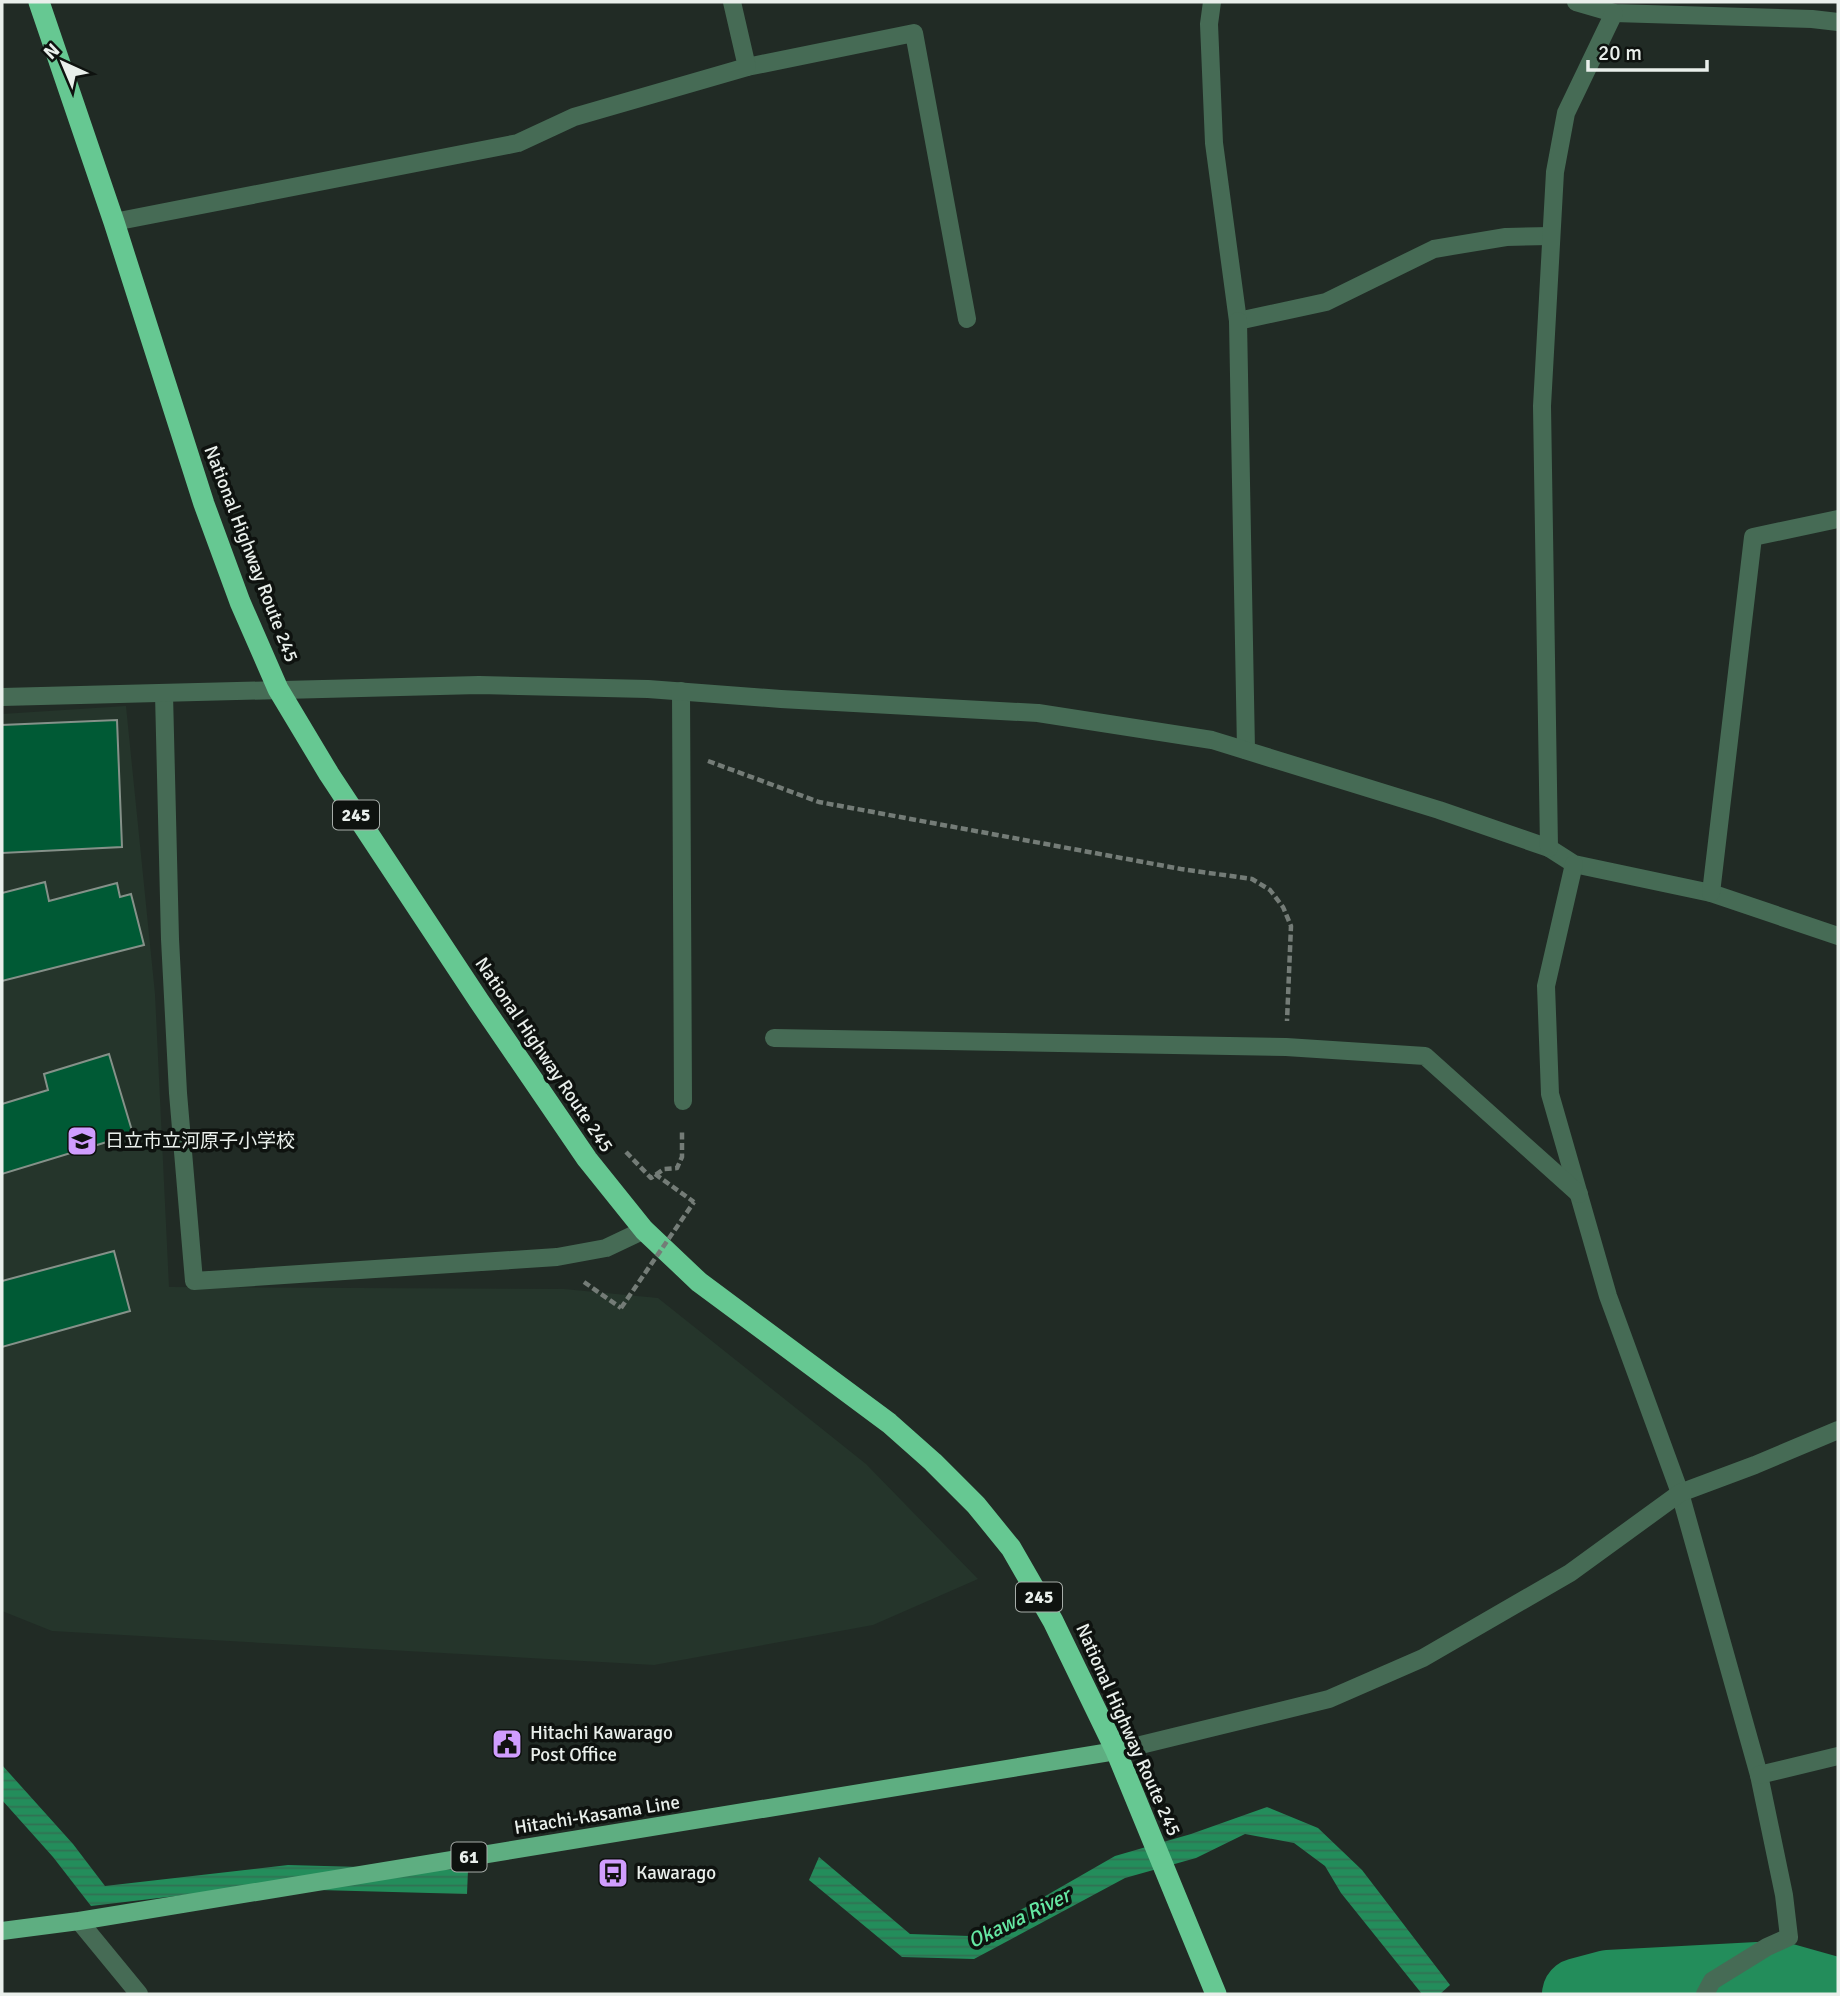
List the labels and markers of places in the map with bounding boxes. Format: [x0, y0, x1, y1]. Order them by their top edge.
school or university icon: 日立市立河原子小学校 [65, 1124, 99, 1158]
place label: 日立市立河原子小学校 [105, 1129, 295, 1153]
place label: Hitachi Kawarago Post Office [530, 1721, 673, 1767]
public building icon: Hitachi Kawarago Post Office [490, 1727, 524, 1761]
bus stop icon: Kawarago [596, 1856, 630, 1890]
place label: Kawarago [636, 1861, 716, 1885]

